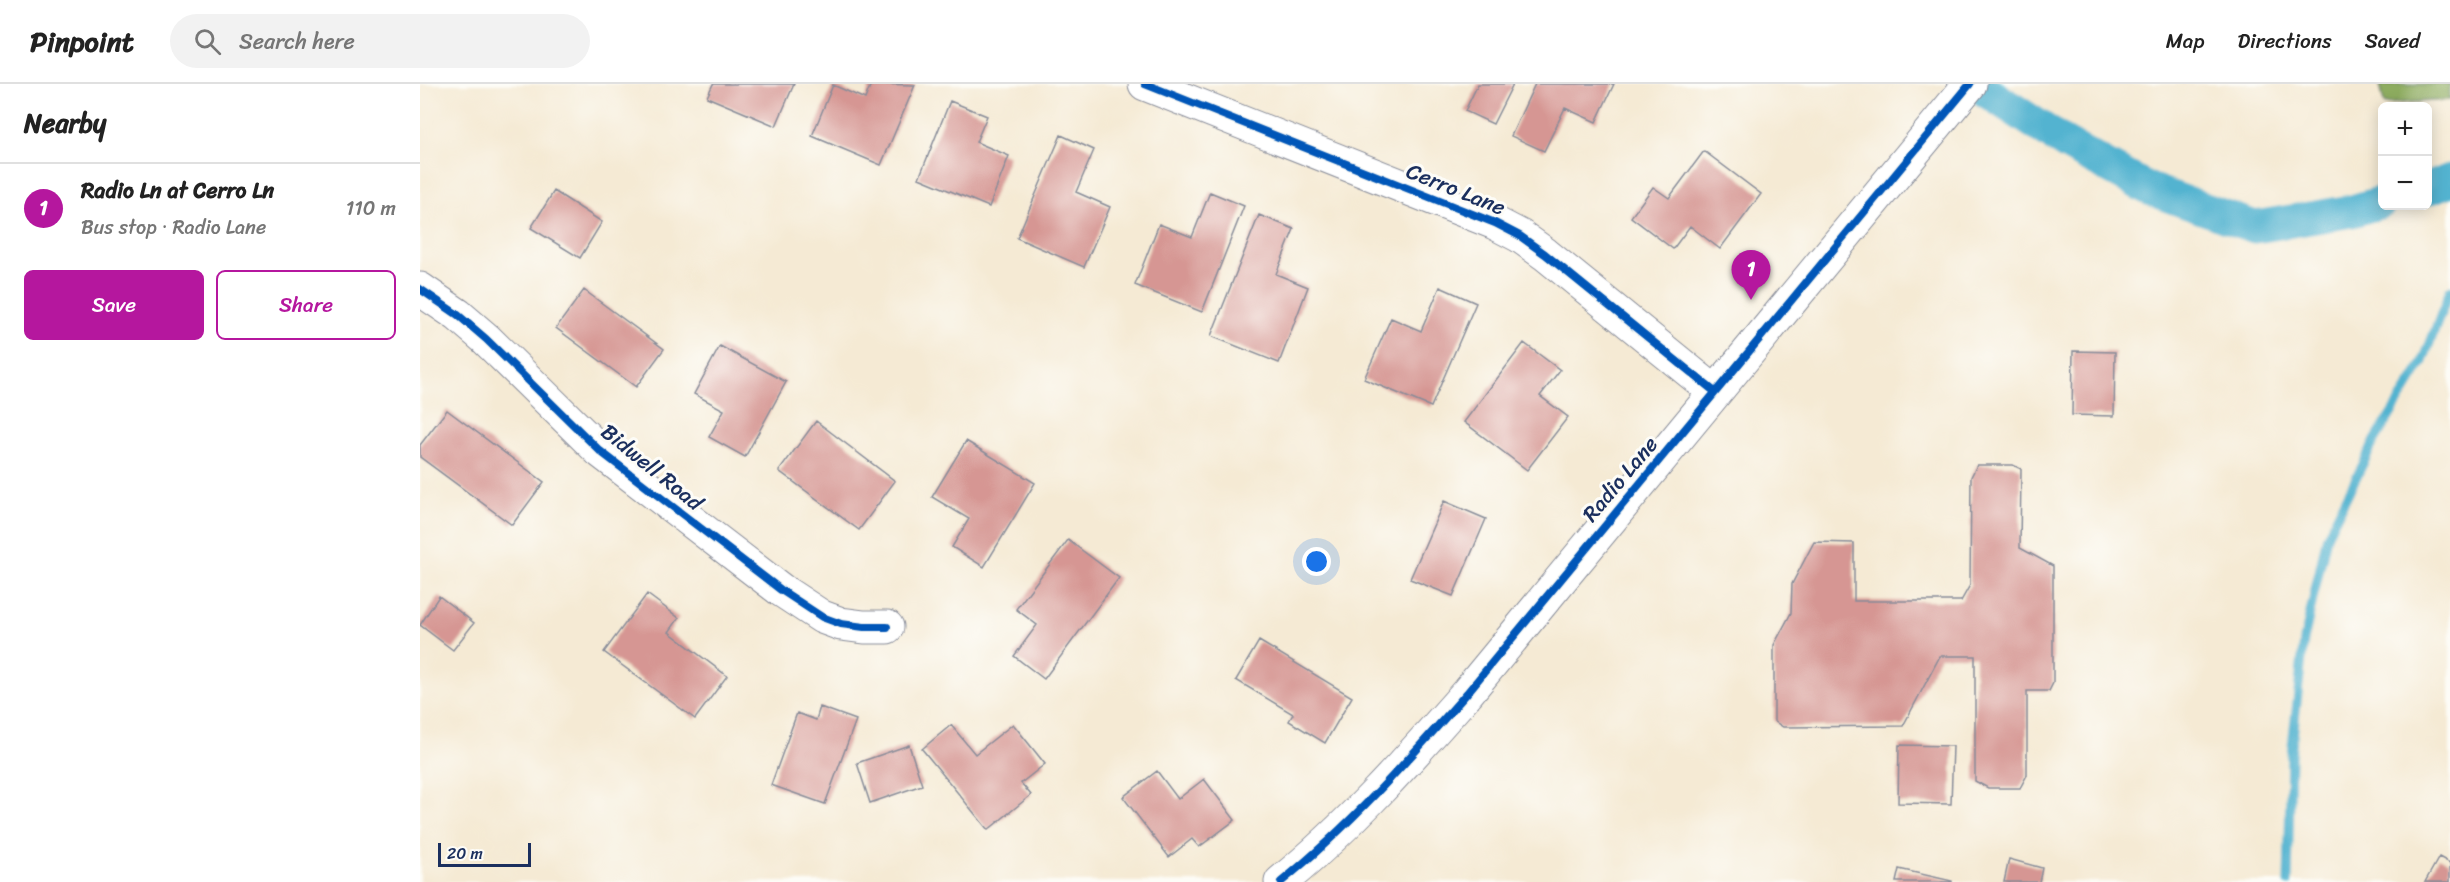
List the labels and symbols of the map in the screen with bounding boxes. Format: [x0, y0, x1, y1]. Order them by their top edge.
street label: Cerro Lane [1400, 151, 1512, 227]
pin: 1 [1732, 250, 1770, 300]
street label: Bidwell Road [592, 413, 713, 522]
street label: Radio Lane [1572, 427, 1668, 531]
your location [1302, 547, 1331, 576]
scale bar [438, 840, 531, 868]

